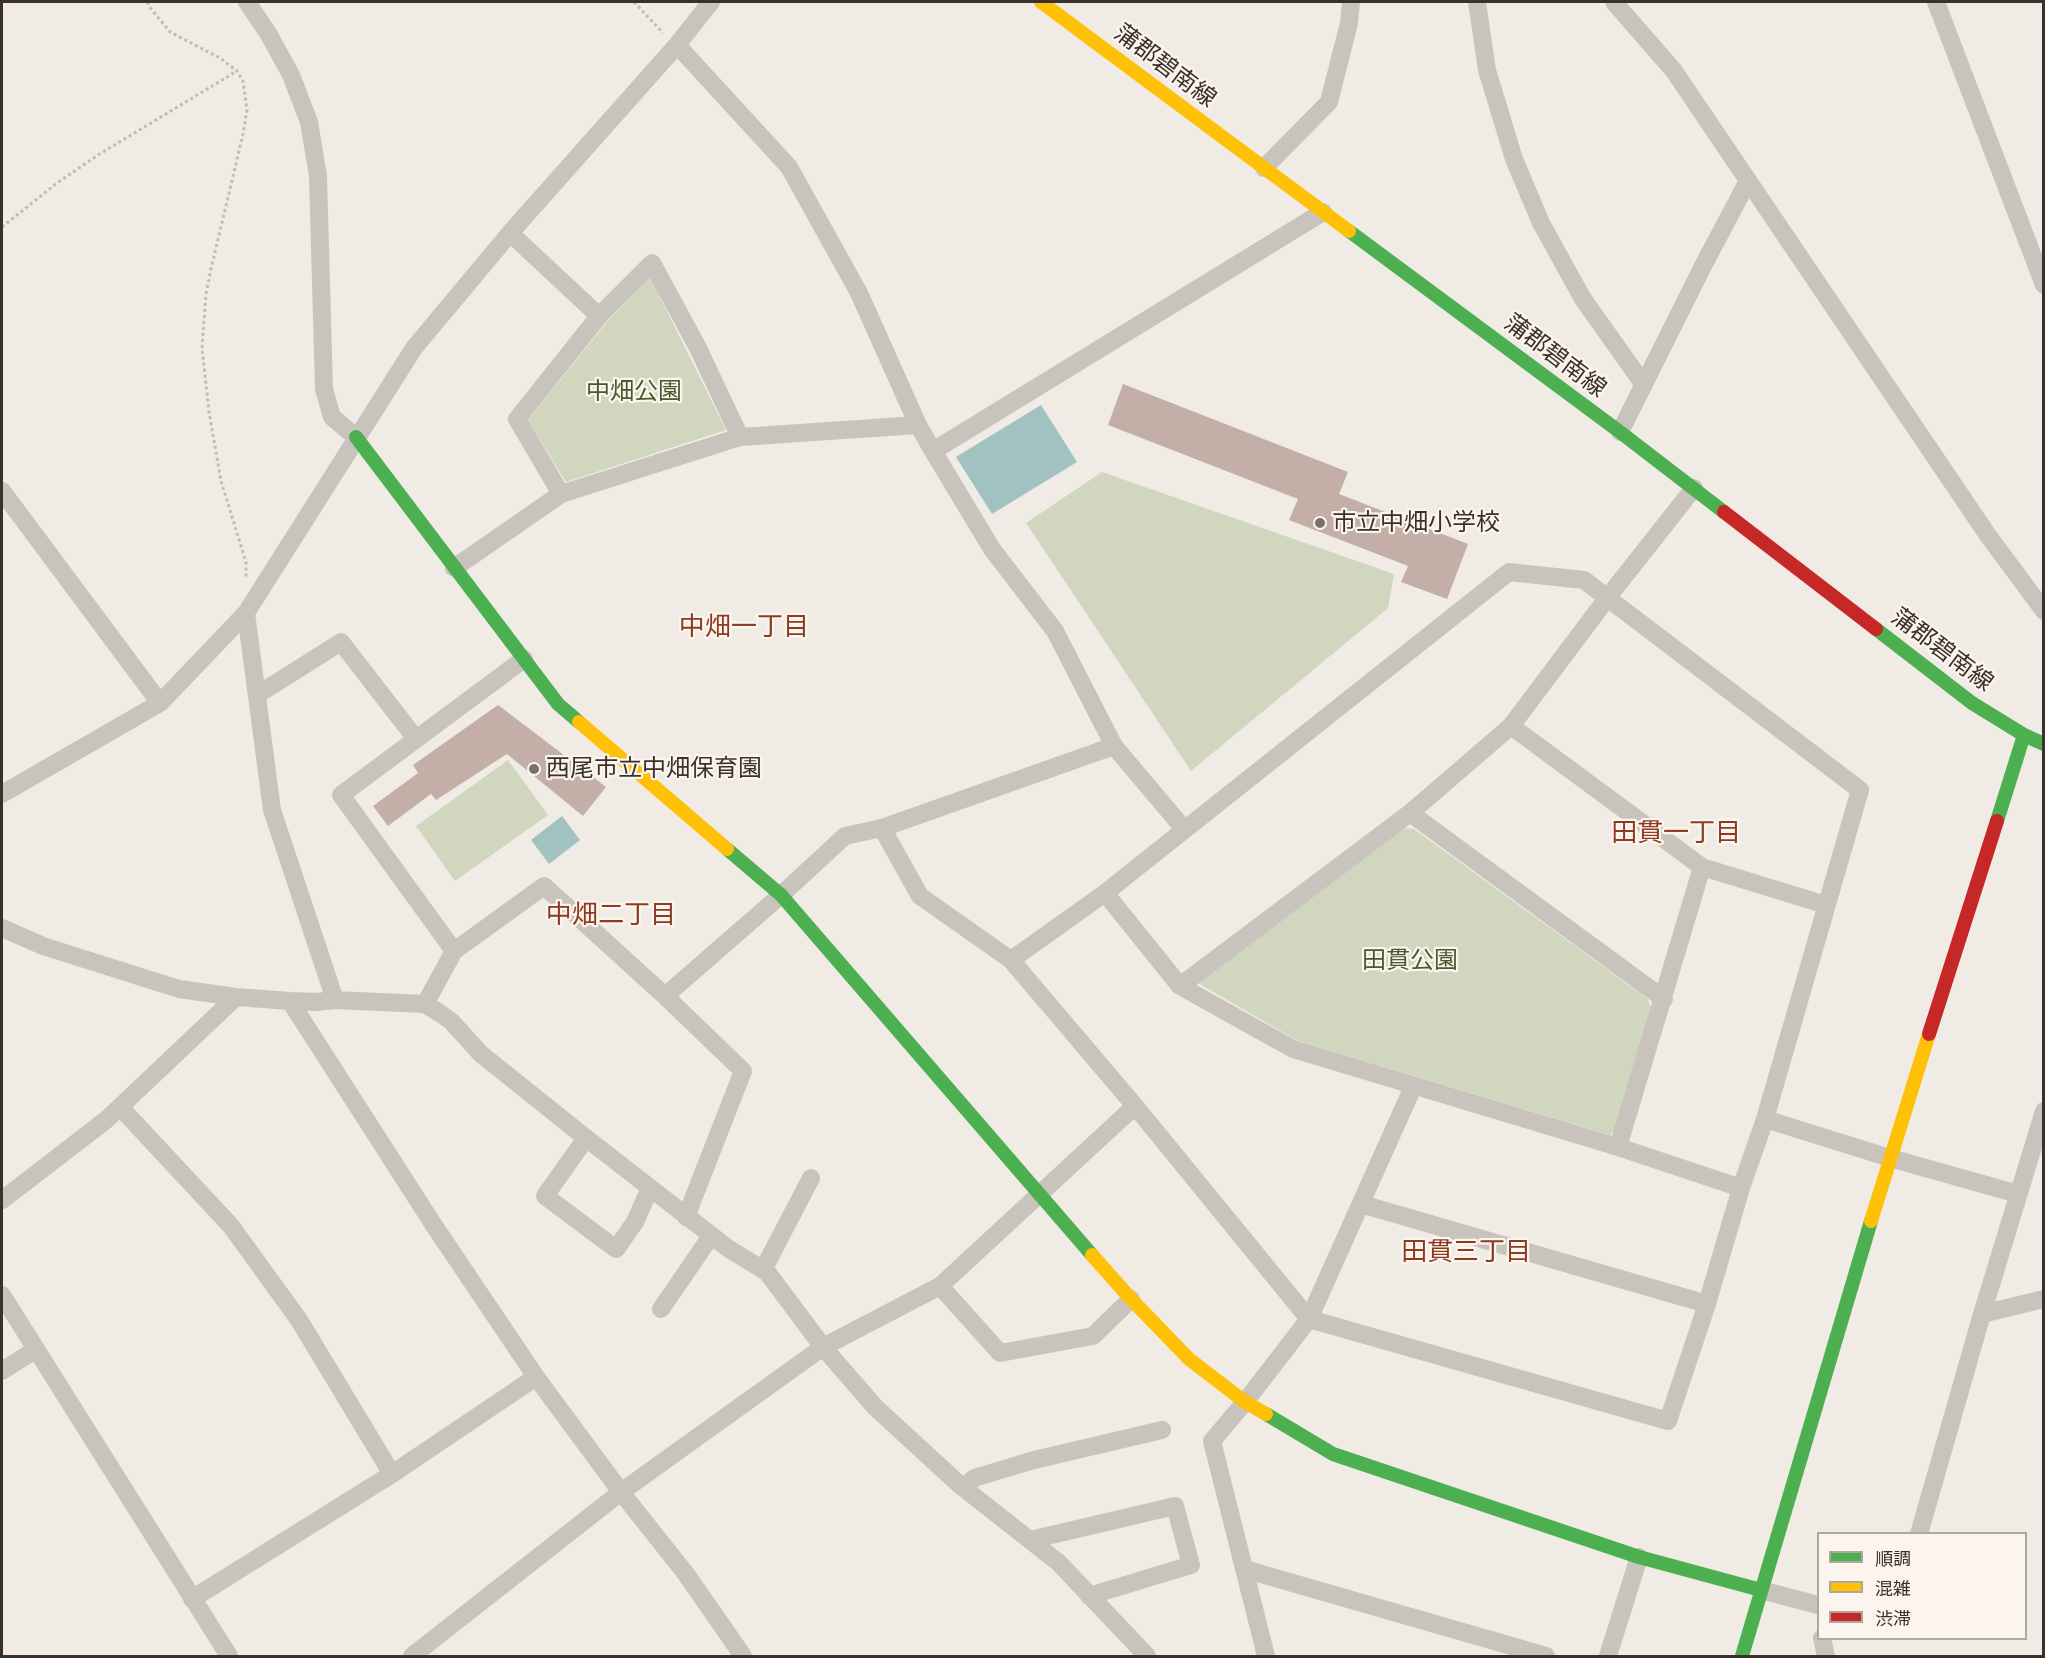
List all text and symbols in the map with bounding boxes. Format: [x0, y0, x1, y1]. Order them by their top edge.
street label: 蒲郡碧南線 [1108, 18, 1222, 114]
street label: 蒲郡碧南線 [1498, 308, 1612, 404]
park label: 中畑公園 [586, 378, 682, 406]
place label: 市立中畑小学校 [1332, 509, 1500, 537]
marker: 市立中畑小学校 [1313, 516, 1327, 530]
street label: 蒲郡碧南線 [1885, 602, 1999, 698]
district label: 中畑一丁目 [679, 611, 809, 643]
place label: 西尾市立中畑保育園 [546, 755, 762, 783]
marker: 西尾市立中畑保育園 [527, 762, 541, 776]
district label: 田貫一丁目 [1611, 817, 1741, 849]
district label: 中畑二丁目 [546, 899, 676, 931]
park label: 田貫公園 [1362, 947, 1458, 975]
district label: 田貫三丁目 [1401, 1236, 1531, 1268]
legend [1817, 1532, 2027, 1640]
text: 順調 [1875, 1551, 1911, 1569]
text: 混雑 [1875, 1581, 1911, 1599]
text: 渋滞 [1875, 1611, 1911, 1629]

